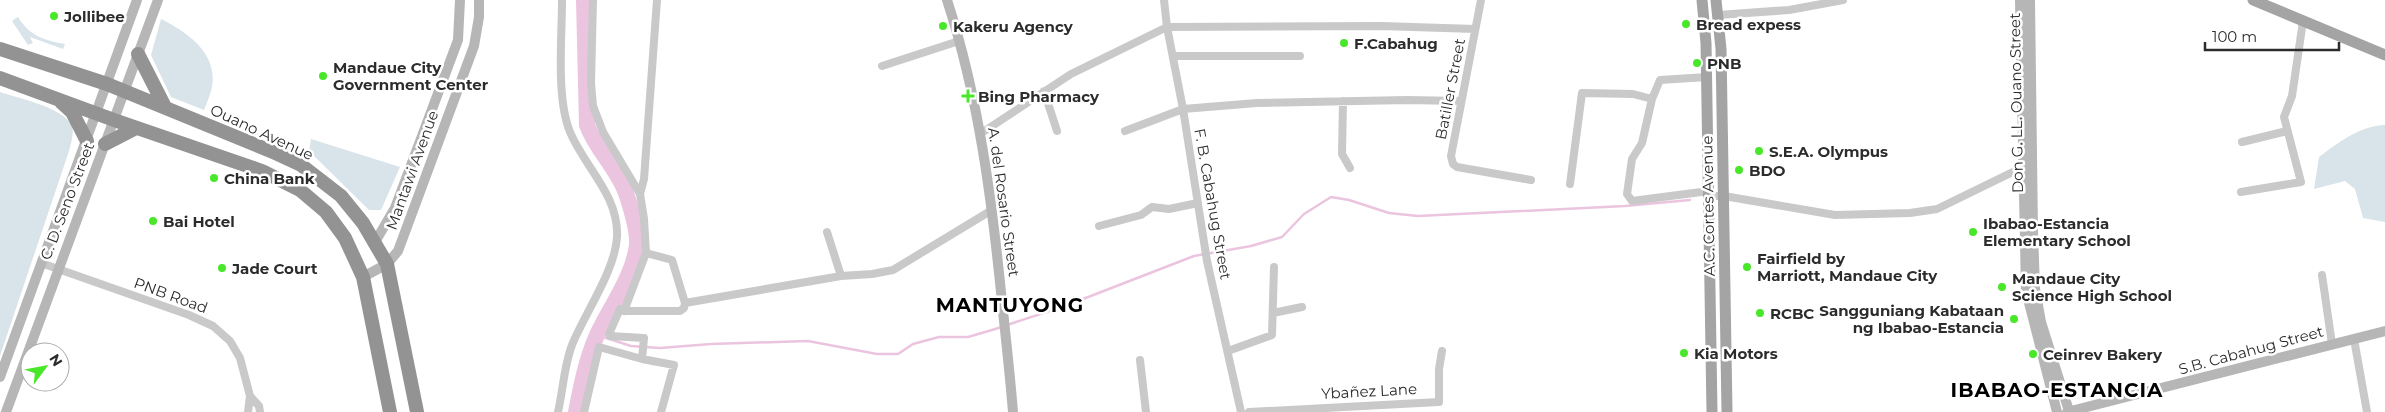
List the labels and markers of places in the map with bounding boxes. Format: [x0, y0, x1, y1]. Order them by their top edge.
place label: Jollibee [63, 7, 125, 26]
marker: Jollibee [48, 10, 60, 22]
place label: Bread expess [1696, 15, 1801, 34]
place label: Kakeru Agency [953, 17, 1074, 36]
marker: Bread expess [1680, 18, 1692, 30]
marker: Kakeru Agency [937, 20, 949, 32]
place label: F.Cabahug [1354, 34, 1438, 53]
marker: F.Cabahug [1338, 37, 1350, 49]
place label: PNB [1707, 54, 1741, 73]
marker: PNB [1691, 57, 1703, 69]
place label: Mandaue City Government Center [333, 58, 489, 94]
marker: Mandaue City Government Center [317, 70, 329, 82]
place label: Bing Pharmacy [978, 87, 1100, 106]
marker: Bing Pharmacy [962, 90, 974, 102]
place label: S.E.A. Olympus [1769, 142, 1888, 161]
marker: S.E.A. Olympus [1753, 145, 1765, 157]
place label: BDO [1749, 161, 1786, 180]
marker: BDO [1733, 164, 1745, 176]
place label: China Bank [224, 169, 315, 188]
marker: China Bank [208, 172, 220, 184]
place label: Bai Hotel [163, 212, 235, 231]
place label: Ibabao-Estancia Elementary School [1983, 214, 2131, 250]
marker: Bai Hotel [147, 215, 159, 227]
marker: Ibabao-Estancia Elementary School [1967, 226, 1979, 238]
place label: Fairfield by Marriott, Mandaue City [1757, 249, 1938, 285]
place label: Jade Court [231, 259, 318, 278]
marker: Fairfield by Marriott, Mandaue City [1741, 261, 1753, 273]
marker: Jade Court [216, 262, 228, 274]
place label: Mandaue City Science High School [2012, 269, 2172, 305]
marker: Mandaue City Science High School [1996, 281, 2008, 293]
place label: Sangguniang Kabataan ng Ibabao-Estancia [1819, 301, 2004, 337]
place label: RCBC [1770, 304, 1814, 323]
marker: RCBC [1754, 307, 1766, 319]
marker: Sangguniang Kabataan ng Ibabao-Estancia [2008, 313, 2020, 325]
place label: Kia Motors [1694, 344, 1778, 363]
place label: Ceinrev Bakery [2043, 345, 2163, 364]
marker: Kia Motors [1678, 347, 1690, 359]
marker: Ceinrev Bakery [2027, 348, 2039, 360]

